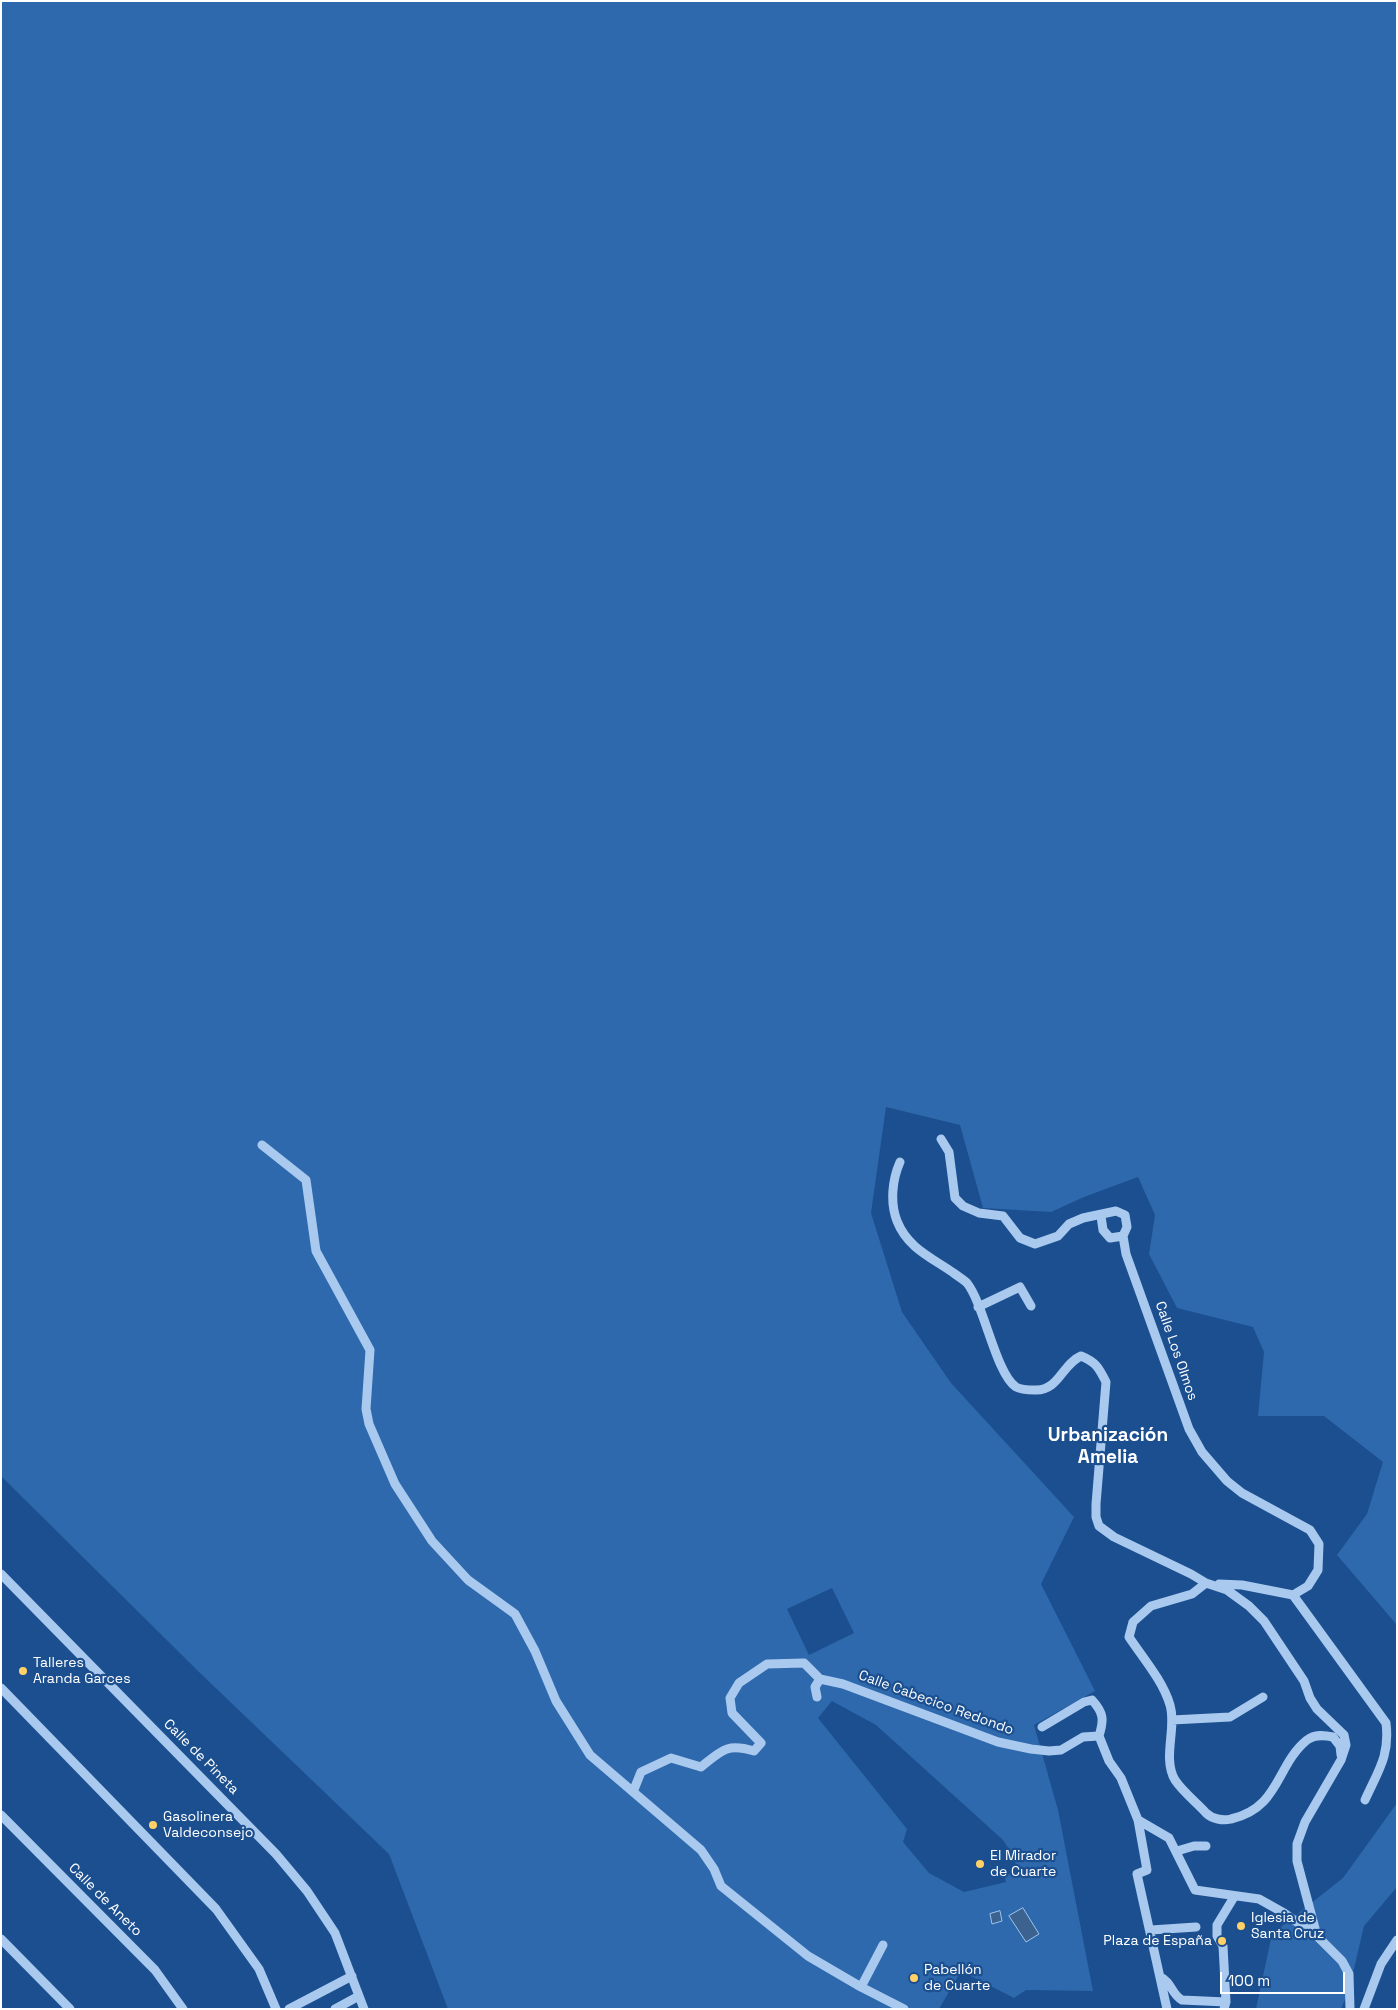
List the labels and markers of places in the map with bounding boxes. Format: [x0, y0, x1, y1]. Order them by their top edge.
place label: Talleres Aranda Garces [33, 1655, 131, 1688]
marker: Talleres Aranda Garces [17, 1665, 29, 1677]
place label: Gasolinera Valdeconsejo [163, 1809, 253, 1841]
marker: Gasolinera Valdeconsejo [147, 1819, 159, 1831]
place label: El Mirador de Cuarte [990, 1848, 1056, 1880]
marker: El Mirador de Cuarte [974, 1858, 986, 1870]
place label: Iglesia de Santa Cruz [1251, 1910, 1324, 1942]
marker: Iglesia de Santa Cruz [1235, 1920, 1247, 1932]
place label: Plaza de España [1103, 1933, 1212, 1949]
marker: Plaza de España [1216, 1935, 1228, 1947]
place label: Pabellón de Cuarte [924, 1962, 990, 1994]
marker: Pabellón de Cuarte [908, 1972, 920, 1984]

